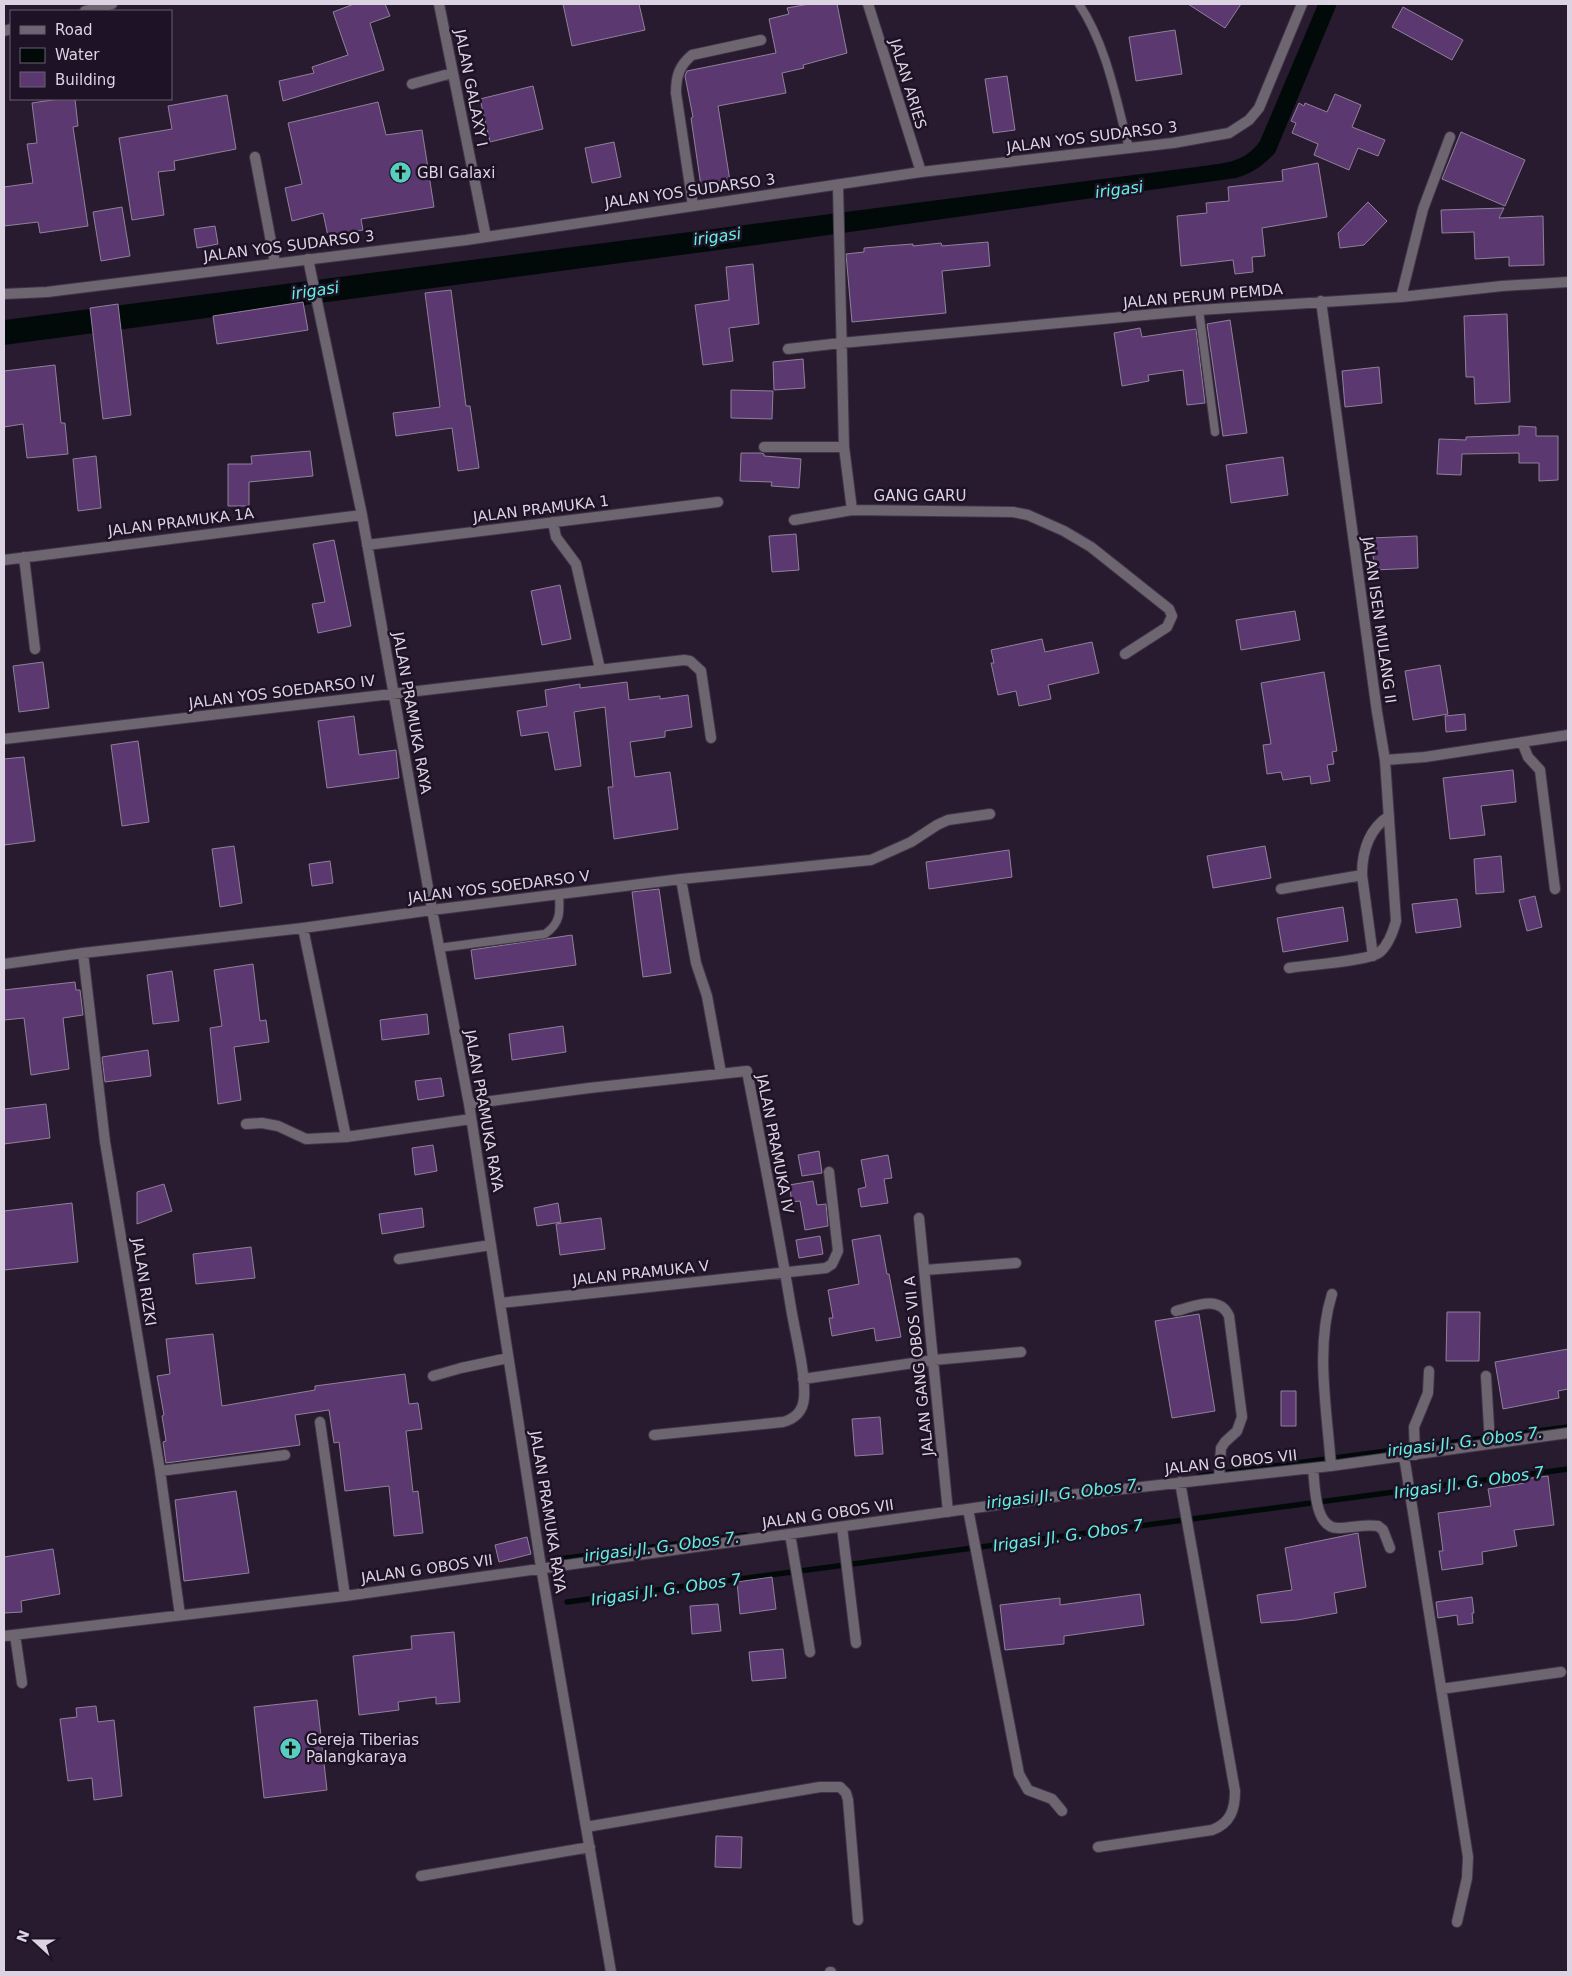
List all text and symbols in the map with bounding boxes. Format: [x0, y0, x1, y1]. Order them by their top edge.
legend [10, 10, 172, 100]
text: Road [55, 21, 93, 39]
street label: JALAN GALAXY I [451, 27, 491, 148]
street label: JALAN ARIES [885, 36, 930, 131]
text: Water [55, 46, 100, 64]
text: Building [55, 71, 116, 89]
street label: JALAN YOS SUDARSO 3 [1005, 118, 1178, 157]
church icon: GBI Galaxi [389, 161, 413, 185]
place label: GBI Galaxi [417, 164, 495, 182]
street label: JALAN YOS SUDARSO 3 [603, 170, 776, 212]
water label: irigasi [1094, 177, 1145, 202]
water label: irigasi [692, 224, 743, 249]
street label: JALAN YOS SUDARSO 3 [202, 227, 375, 266]
water label: irigasi [290, 278, 341, 303]
street label: JALAN PERUM PEMDA [1122, 280, 1284, 312]
street label: GANG GARU [874, 487, 966, 505]
street label: JALAN PRAMUKA 1 [471, 492, 610, 526]
street label: JALAN PRAMUKA 1A [106, 504, 256, 540]
street label: JALAN ISEN MULANG II [1358, 535, 1400, 705]
street label: JALAN PRAMUKA RAYA [389, 630, 435, 796]
street label: JALAN YOS SOEDARSO IV [187, 672, 377, 712]
street label: JALAN YOS SOEDARSO V [406, 867, 592, 907]
street label: JALAN PRAMUKA RAYA [461, 1028, 507, 1194]
street label: JALAN PRAMUKA IV [752, 1072, 797, 1216]
street label: JALAN RIZKI [128, 1236, 160, 1327]
street label: JALAN PRAMUKA V [571, 1257, 711, 1289]
street label: JALAN GANG OBOS VII A [901, 1274, 938, 1458]
water label: irigasi Jl. G. Obos 7. [1386, 1423, 1544, 1460]
street label: JALAN PRAMUKA RAYA [526, 1429, 570, 1595]
street label: JALAN G OBOS VII [1163, 1446, 1298, 1478]
water label: Irigasi Jl. G. Obos 7 [1393, 1462, 1546, 1502]
water label: irigasi Jl. G. Obos 7. [985, 1475, 1143, 1512]
street label: JALAN G OBOS VII [760, 1496, 895, 1532]
water label: Irigasi Jl. G. Obos 7 [992, 1515, 1145, 1555]
water label: irigasi Jl. G. Obos 7. [583, 1528, 741, 1565]
street label: JALAN G OBOS VII [359, 1551, 494, 1587]
water label: Irigasi Jl. G. Obos 7 [590, 1569, 743, 1609]
place label: Gereja Tiberias Palangkaraya [306, 1731, 419, 1766]
church icon: Gereja Tiberias Palangkaraya [278, 1737, 302, 1761]
north arrow [10, 1916, 60, 1966]
text: N [13, 1928, 32, 1945]

